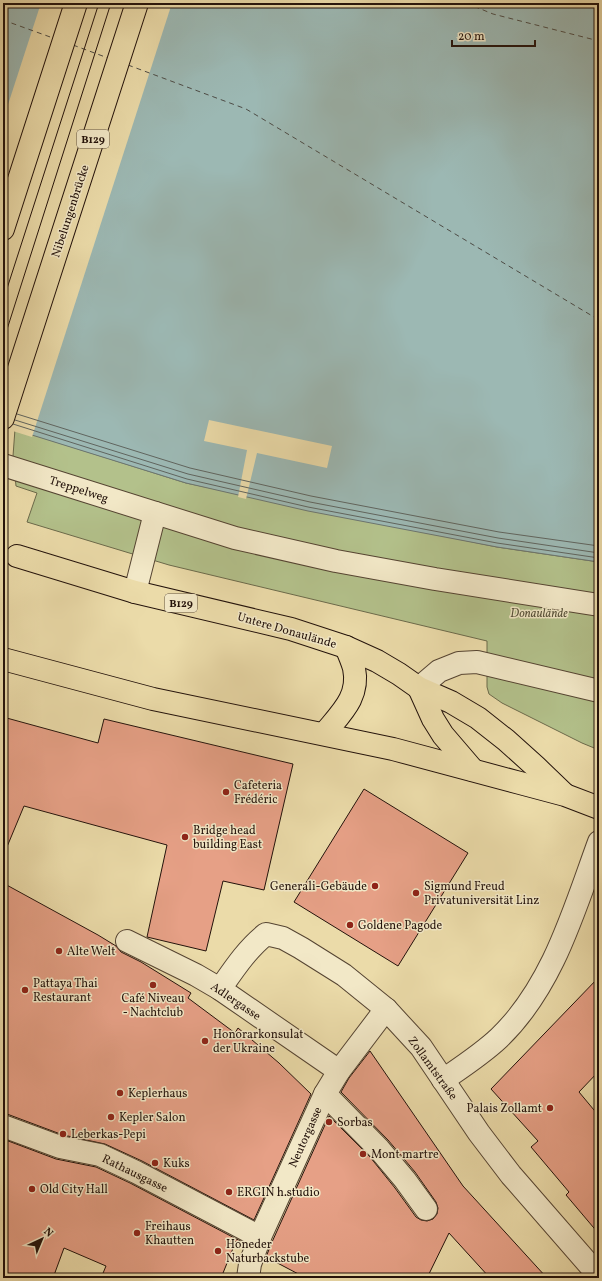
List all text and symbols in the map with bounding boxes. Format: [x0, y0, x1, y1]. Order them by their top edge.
scale bar [452, 22, 535, 48]
text: 20 m [458, 29, 485, 45]
road number: B129 [77, 130, 109, 148]
street label: Nibelungenbrücke [48, 163, 94, 260]
street label: Treppelweg [47, 473, 110, 507]
road number: B129 [165, 594, 197, 612]
park label: Donaulände [510, 606, 568, 622]
street label: Untere Donaulände [235, 609, 338, 653]
place label: Cafeteria Frédéric [234, 778, 282, 808]
marker: Cafeteria Frédéric [221, 787, 231, 797]
place label: Bridge head building East [193, 823, 262, 853]
marker: Bridge head building East [180, 832, 190, 842]
place label: Generali-Gebäude [270, 879, 367, 895]
place label: Sigmund Freud Privatuniversität Linz [424, 879, 539, 909]
marker: Generali-Gebäude [370, 881, 380, 891]
marker: Sigmund Freud Privatuniversität Linz [411, 888, 421, 898]
place label: Goldene Pagode [358, 918, 443, 934]
marker: Goldene Pagode [345, 920, 355, 930]
place label: Alte Welt [67, 944, 115, 960]
marker: Alte Welt [54, 946, 64, 956]
place label: Pattaya Thai Restaurant [33, 976, 98, 1006]
street label: Adlergasse [207, 979, 264, 1025]
marker: Café Niveau - Nachtclub [148, 980, 158, 990]
marker: Pattaya Thai Restaurant [20, 985, 30, 995]
place label: Café Niveau - Nachtclub [121, 991, 185, 1021]
place label: Honorarkonsulat der Ukraine [213, 1027, 303, 1057]
street label: Zollamtstraße [404, 1034, 461, 1104]
marker: Honorarkonsulat der Ukraine [200, 1036, 210, 1046]
place label: Keplerhaus [128, 1086, 187, 1102]
marker: Keplerhaus [115, 1088, 125, 1098]
place label: Palais Zollamt [467, 1101, 542, 1117]
marker: Palais Zollamt [545, 1103, 555, 1113]
street label: Neutorgasse [285, 1104, 327, 1170]
place label: Kepler Salon [119, 1110, 186, 1126]
marker: Kepler Salon [106, 1112, 116, 1122]
place label: Sorbas [337, 1115, 373, 1131]
marker: Sorbas [324, 1117, 334, 1127]
place label: Leberkas-Pepi [71, 1127, 146, 1143]
marker: Leberkas-Pepi [58, 1129, 68, 1139]
place label: Mont martre [371, 1147, 439, 1163]
marker: Mont martre [358, 1149, 368, 1159]
street label: Rathausgasse [99, 1151, 170, 1197]
place label: Kuks [163, 1156, 190, 1172]
marker: Kuks [150, 1158, 160, 1168]
place label: Old City Hall [40, 1182, 108, 1198]
marker: Old City Hall [27, 1184, 37, 1194]
place label: ERGIN h.studio [237, 1185, 320, 1201]
marker: ERGIN h.studio [224, 1187, 234, 1197]
north arrow [22, 1219, 62, 1259]
place label: Freihaus Khautten [145, 1219, 194, 1249]
text: N [40, 1225, 56, 1241]
marker: Freihaus Khautten [132, 1228, 142, 1238]
place label: Honeder Naturbackstube [226, 1237, 310, 1267]
marker: Honeder Naturbackstube [213, 1246, 223, 1256]

